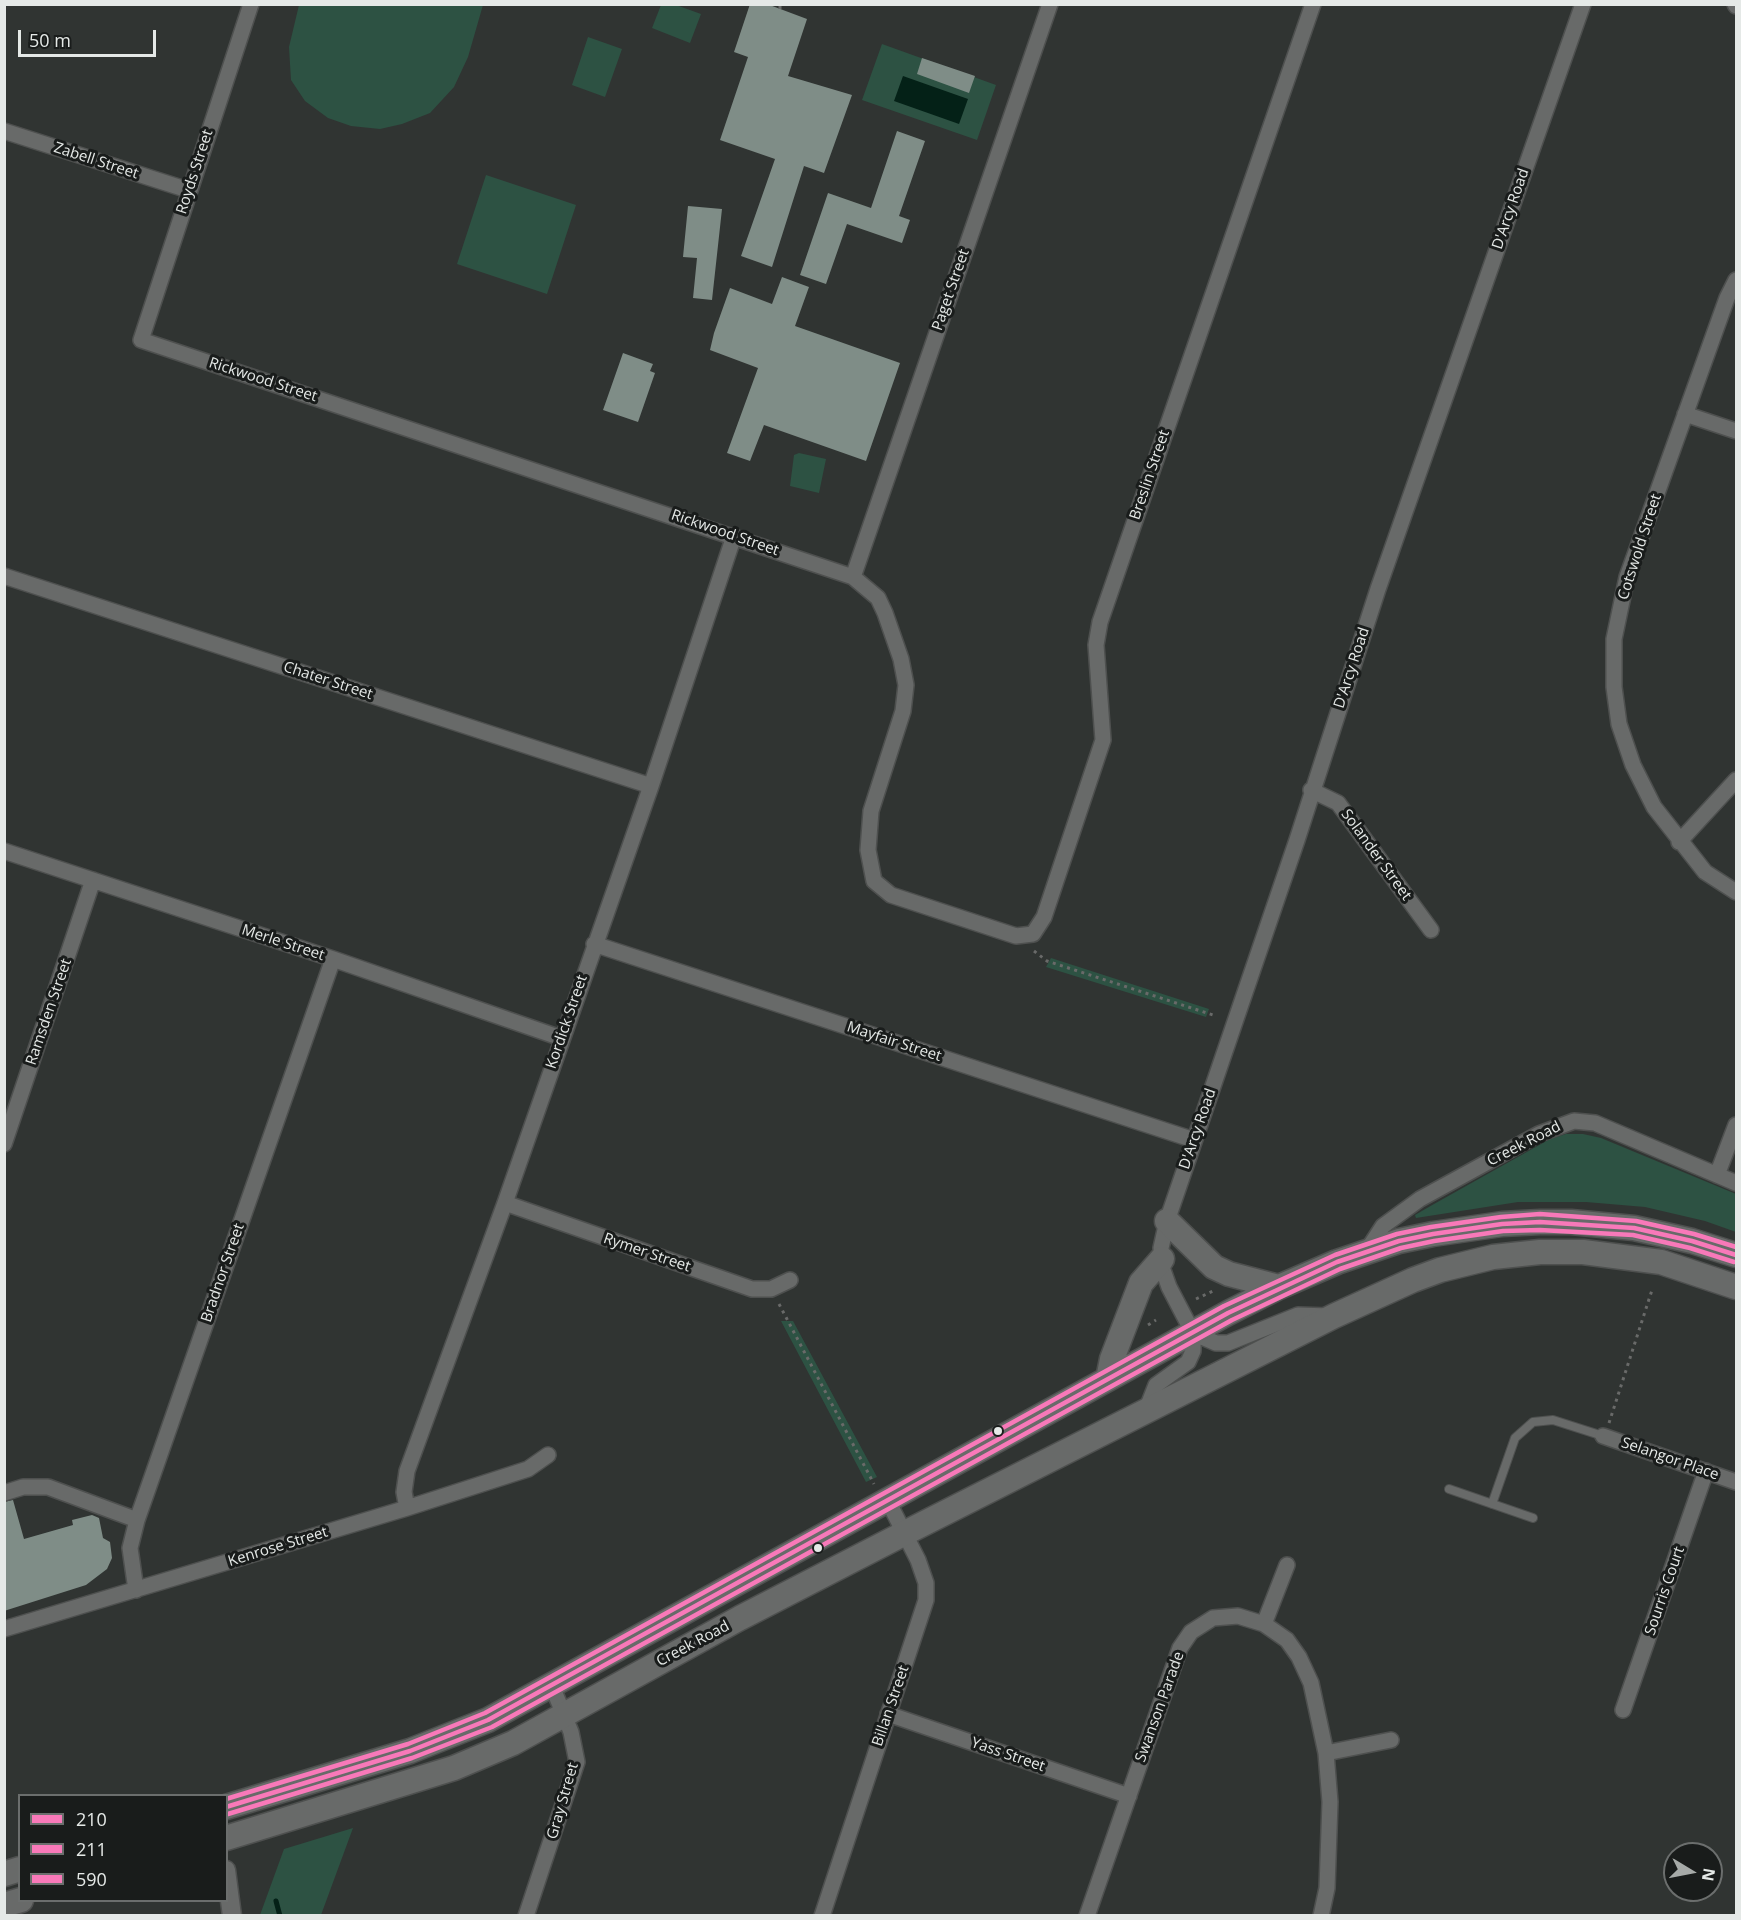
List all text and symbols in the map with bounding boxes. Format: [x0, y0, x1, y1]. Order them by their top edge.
scale bar [21, 18, 159, 56]
text: 50 m [29, 28, 71, 52]
street label: Royds Street [173, 127, 217, 217]
street label: Zabell Street [51, 139, 141, 183]
street label: D'Arcy Road [1489, 166, 1533, 252]
street label: Paget Street [929, 247, 973, 333]
street label: Rickwood Street [207, 354, 319, 406]
street label: Breslin Street [1126, 428, 1174, 522]
street label: Cotswold Street [1614, 492, 1666, 602]
street label: Rickwood Street [669, 506, 781, 560]
street label: D'Arcy Road [1330, 625, 1374, 711]
street label: Chater Street [281, 658, 375, 704]
street label: Solander Street [1337, 806, 1415, 904]
street label: Merle Street [239, 921, 327, 965]
street label: Ramsden Street [22, 956, 76, 1068]
street label: Kordick Street [543, 973, 591, 1071]
street label: Mayfair Street [844, 1018, 944, 1066]
street label: D'Arcy Road [1176, 1086, 1220, 1172]
street label: Creek Road [1484, 1118, 1564, 1170]
street label: Bradnor Street [198, 1221, 248, 1325]
street label: Rymer Street [601, 1230, 693, 1276]
unlabelled marker [992, 1425, 1004, 1437]
street label: Selangor Place [1619, 1434, 1721, 1484]
street label: Kenrose Street [226, 1523, 330, 1571]
unlabelled marker [812, 1542, 824, 1554]
street label: Sourris Court [1641, 1544, 1689, 1638]
street label: Creek Road [653, 1617, 733, 1671]
street label: Swanson Parade [1132, 1649, 1188, 1765]
street label: Billan Street [869, 1663, 913, 1749]
street label: Yass Street [969, 1734, 1047, 1776]
street label: Gray Street [544, 1761, 582, 1841]
legend [18, 1794, 228, 1902]
text: 210 [76, 1807, 107, 1831]
text: 211 [76, 1837, 107, 1861]
north arrow [1663, 1842, 1723, 1902]
text: N [1697, 1866, 1721, 1883]
text: 590 [76, 1867, 107, 1891]

